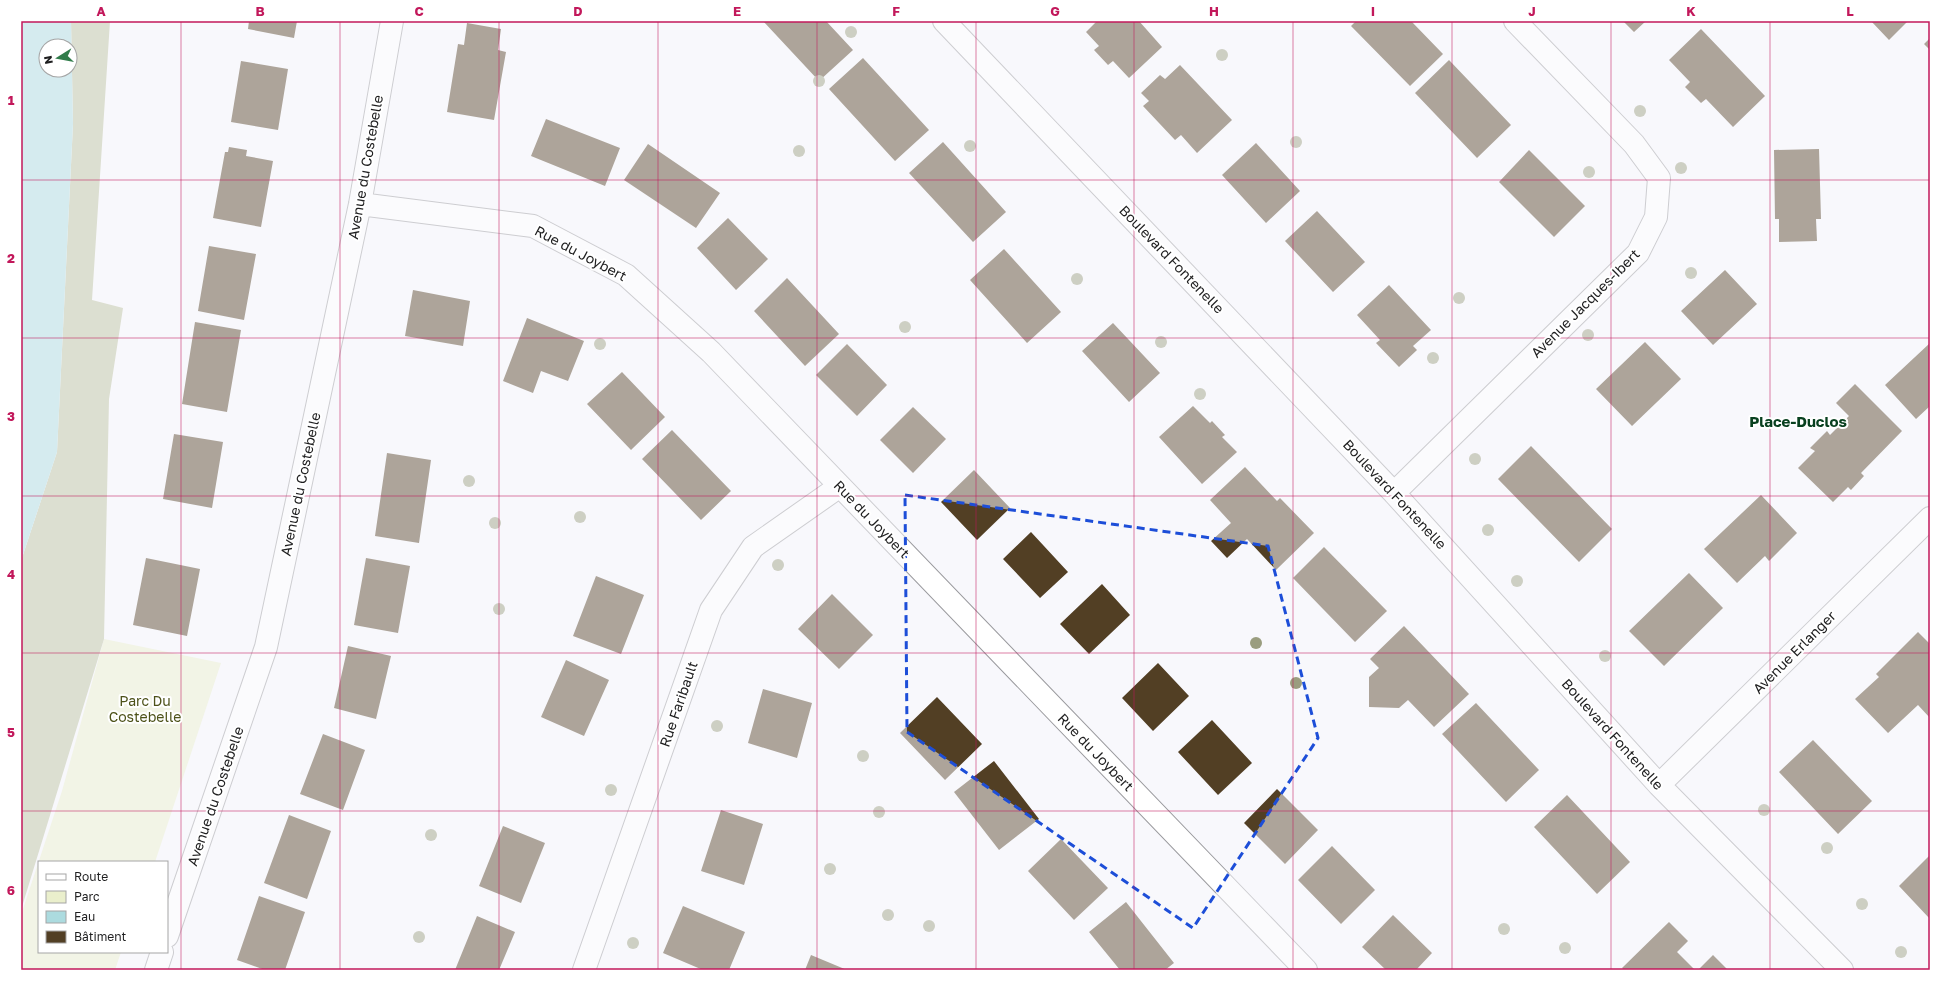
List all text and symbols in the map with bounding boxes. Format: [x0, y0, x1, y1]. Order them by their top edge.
text: A [96, 3, 106, 19]
text: B [255, 3, 265, 19]
text: C [414, 3, 424, 19]
text: D [573, 3, 583, 19]
text: E [733, 3, 741, 19]
text: F [892, 3, 900, 19]
text: G [1050, 3, 1060, 19]
text: H [1209, 3, 1219, 19]
text: I [1371, 3, 1375, 19]
text: J [1528, 3, 1536, 19]
text: K [1686, 3, 1696, 19]
text: L [1846, 3, 1854, 19]
north arrow [38, 38, 78, 78]
text: N [41, 55, 55, 65]
text: 1 [8, 92, 15, 108]
street label: Avenue du Costebelle [344, 94, 386, 240]
street label: Boulevard Fontenelle [1116, 201, 1228, 317]
street label: Rue du Joybert [532, 222, 630, 284]
street label: Avenue Jacques-Ibert [1527, 245, 1643, 361]
text: 2 [7, 250, 15, 266]
text: 3 [7, 408, 15, 424]
street label: Avenue du Costebelle [276, 411, 324, 557]
district label: Place-Duclos [1749, 412, 1847, 430]
street label: Boulevard Fontenelle [1340, 436, 1450, 552]
street label: Rue du Joybert [831, 477, 913, 561]
text: 4 [7, 566, 15, 582]
street label: Avenue Erlanger [1749, 607, 1839, 697]
street label: Rue Faribault [655, 659, 701, 749]
street label: Boulevard Fontenelle [1559, 675, 1667, 793]
park label: Parc Du Costebelle [109, 692, 181, 725]
street label: Rue du Joybert [1055, 710, 1137, 794]
text: 5 [7, 724, 15, 740]
street label: Avenue du Costebelle [183, 724, 247, 868]
legend [38, 861, 168, 953]
text: Route [74, 869, 108, 884]
text: 6 [7, 882, 15, 898]
text: Parc [74, 889, 100, 904]
text: Eau [74, 909, 95, 924]
text: Bâtiment [74, 929, 127, 944]

